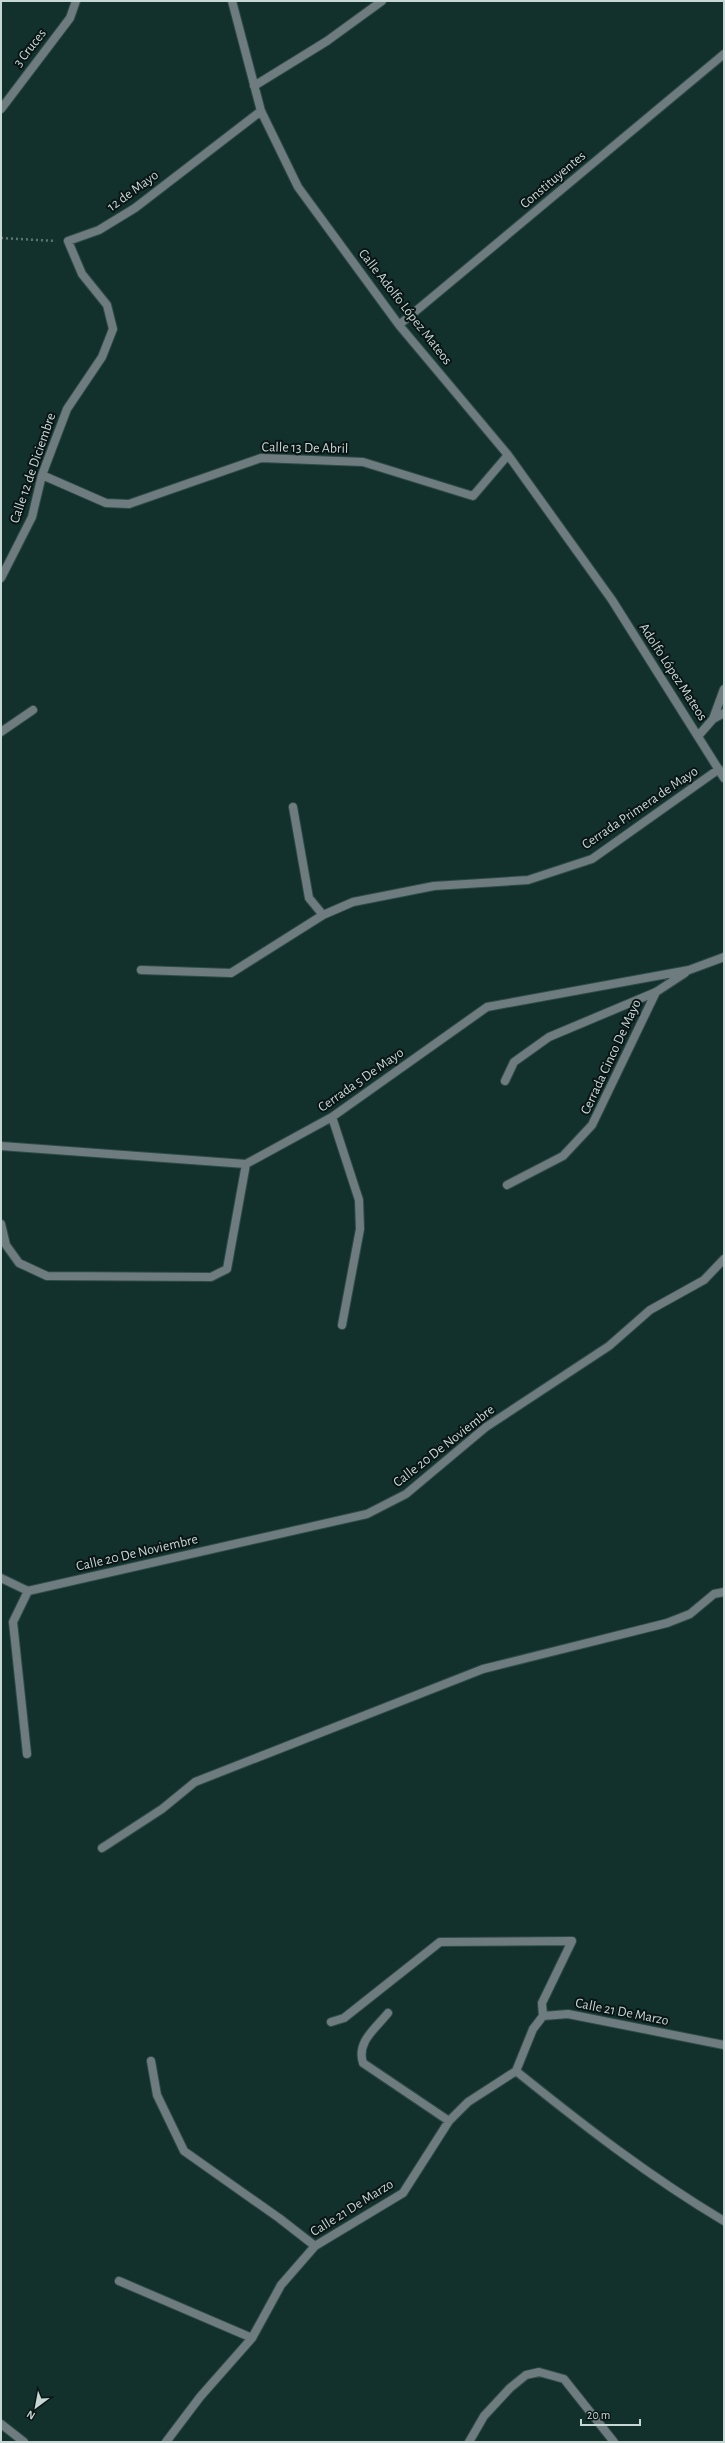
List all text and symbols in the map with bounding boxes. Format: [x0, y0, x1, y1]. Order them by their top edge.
street label: 3 Cruces [11, 26, 49, 70]
street label: Constituyentes [518, 149, 588, 211]
street label: 12 de Mayo [105, 168, 161, 214]
street label: Calle Adolfo López Mateos [356, 247, 454, 367]
street label: Calle 12 de Diciembre [8, 411, 58, 525]
street label: Calle 13 De Abril [262, 440, 348, 456]
street label: Adolfo López Mateos [636, 621, 710, 723]
street label: Cerrada Primera de Mayo [579, 764, 701, 852]
street label: Cerrada Cinco De Mayo [578, 997, 644, 1117]
street label: Cerrada 5 De Mayo [316, 1045, 406, 1115]
street label: Calle 20 De Noviembre [391, 1402, 497, 1490]
street label: Calle 20 De Noviembre [75, 1532, 199, 1574]
street label: Calle 21 De Marzo [574, 1996, 670, 2028]
street label: Calle 21 De Marzo [308, 2177, 396, 2239]
north arrow [16, 2387, 56, 2427]
scale bar [581, 2401, 640, 2427]
text: N [25, 2408, 37, 2422]
text: 20 m [587, 2409, 610, 2421]

